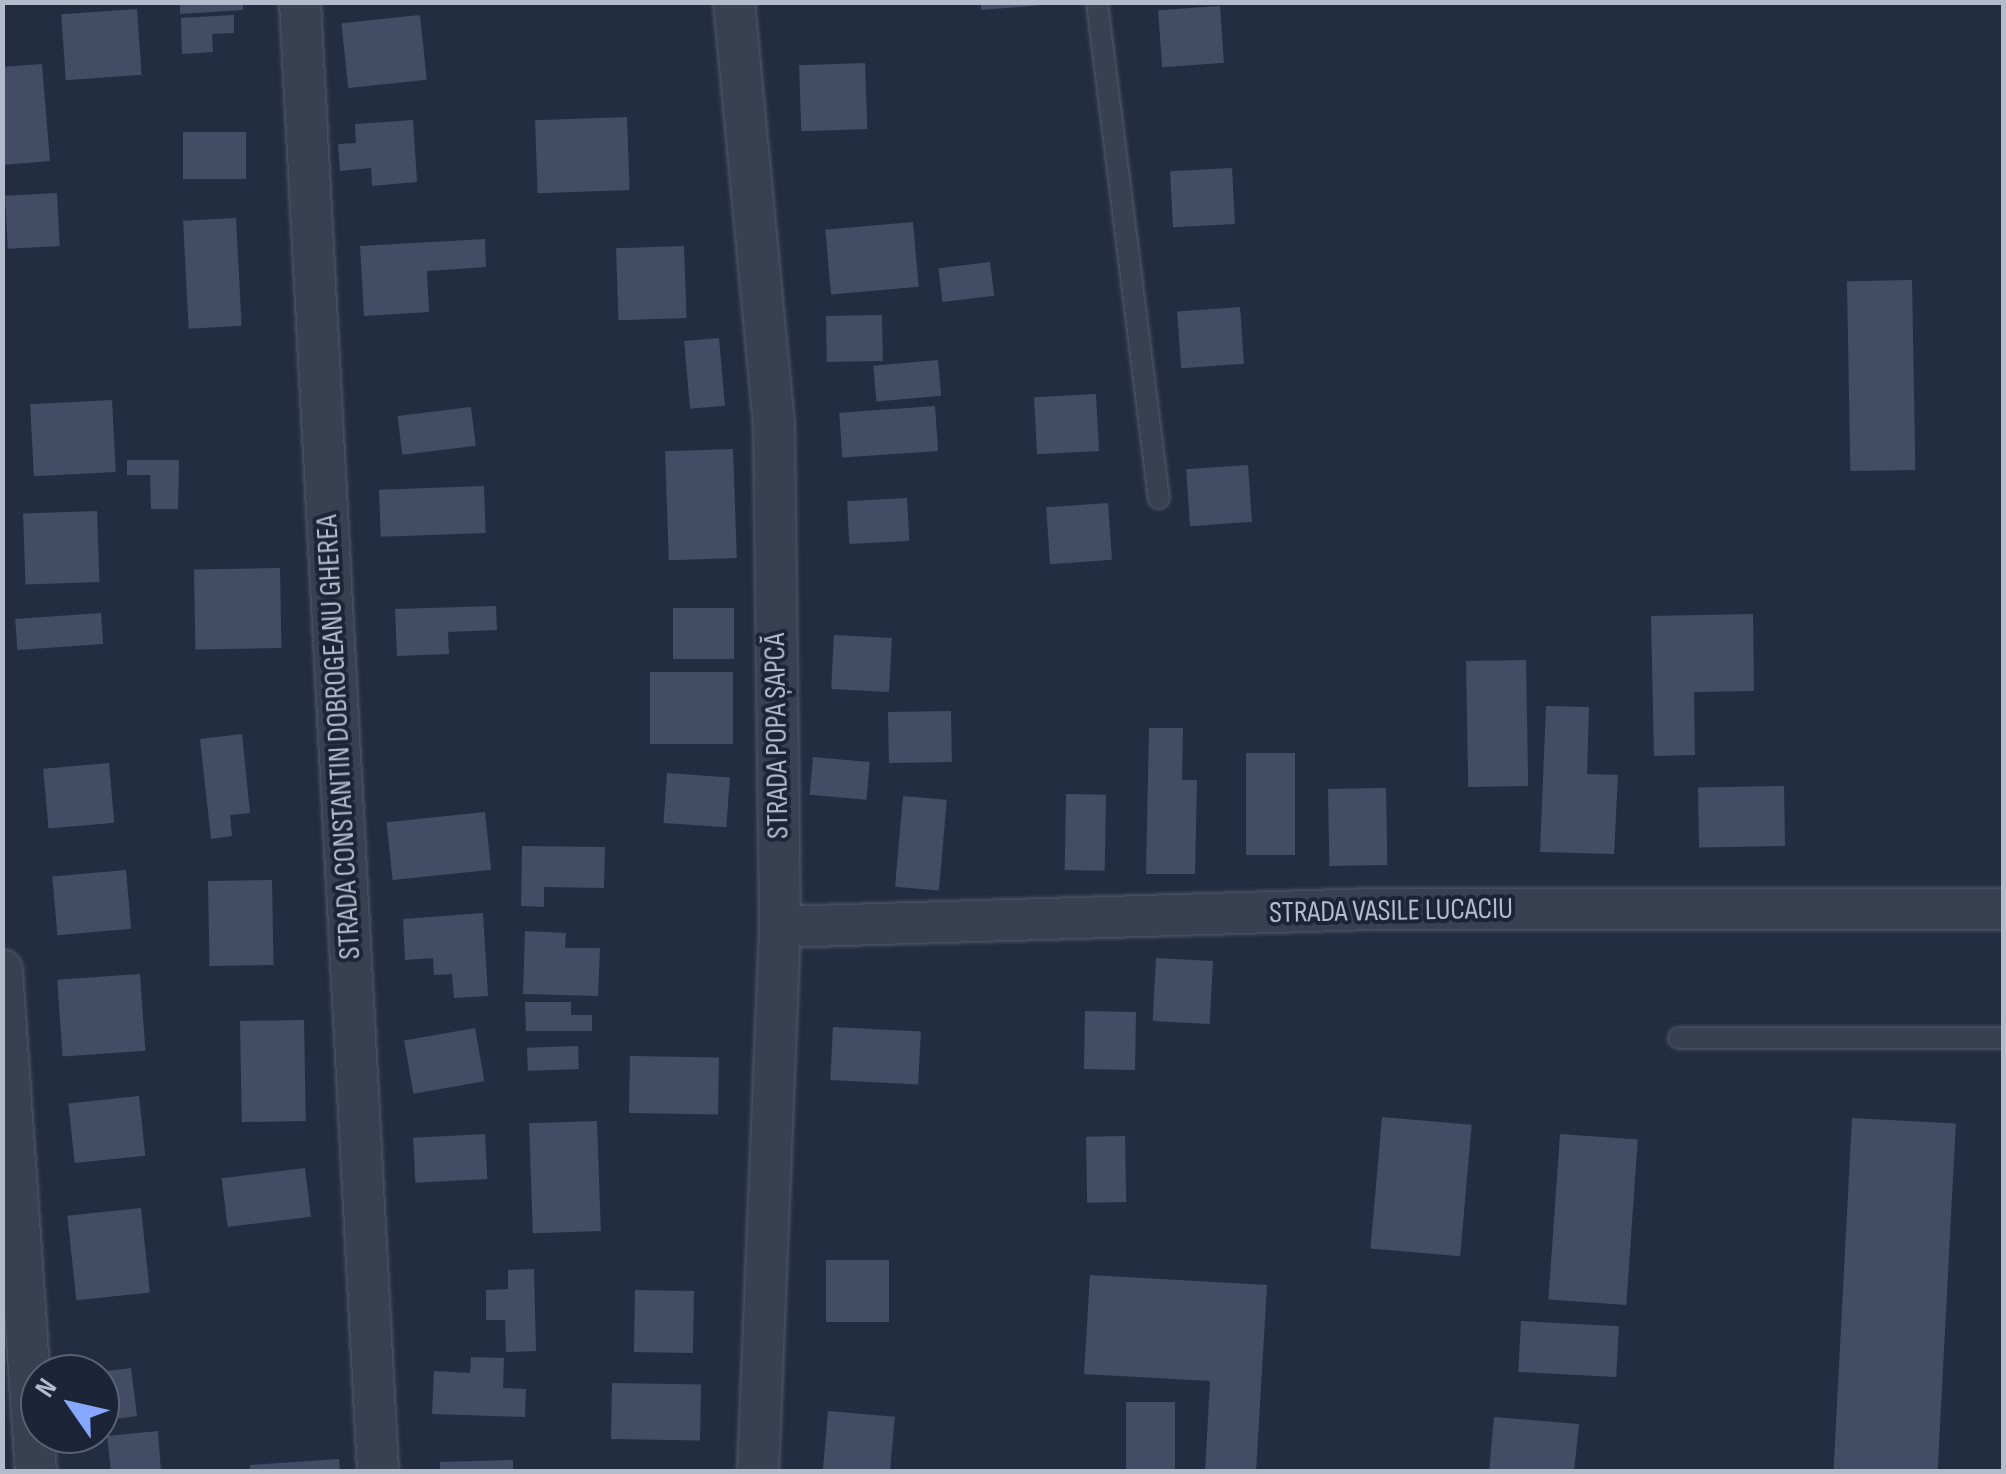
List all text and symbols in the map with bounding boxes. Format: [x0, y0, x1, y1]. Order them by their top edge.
street label: STRADA CONSTANTIN DOBROGEANU GHEREA [309, 514, 369, 960]
street label: STRADA POPA ȘAPCĂ [757, 633, 797, 839]
street label: STRADA VASILE LUCACIU [1269, 891, 1513, 931]
north arrow [20, 1354, 120, 1454]
text: N [29, 1373, 64, 1403]

